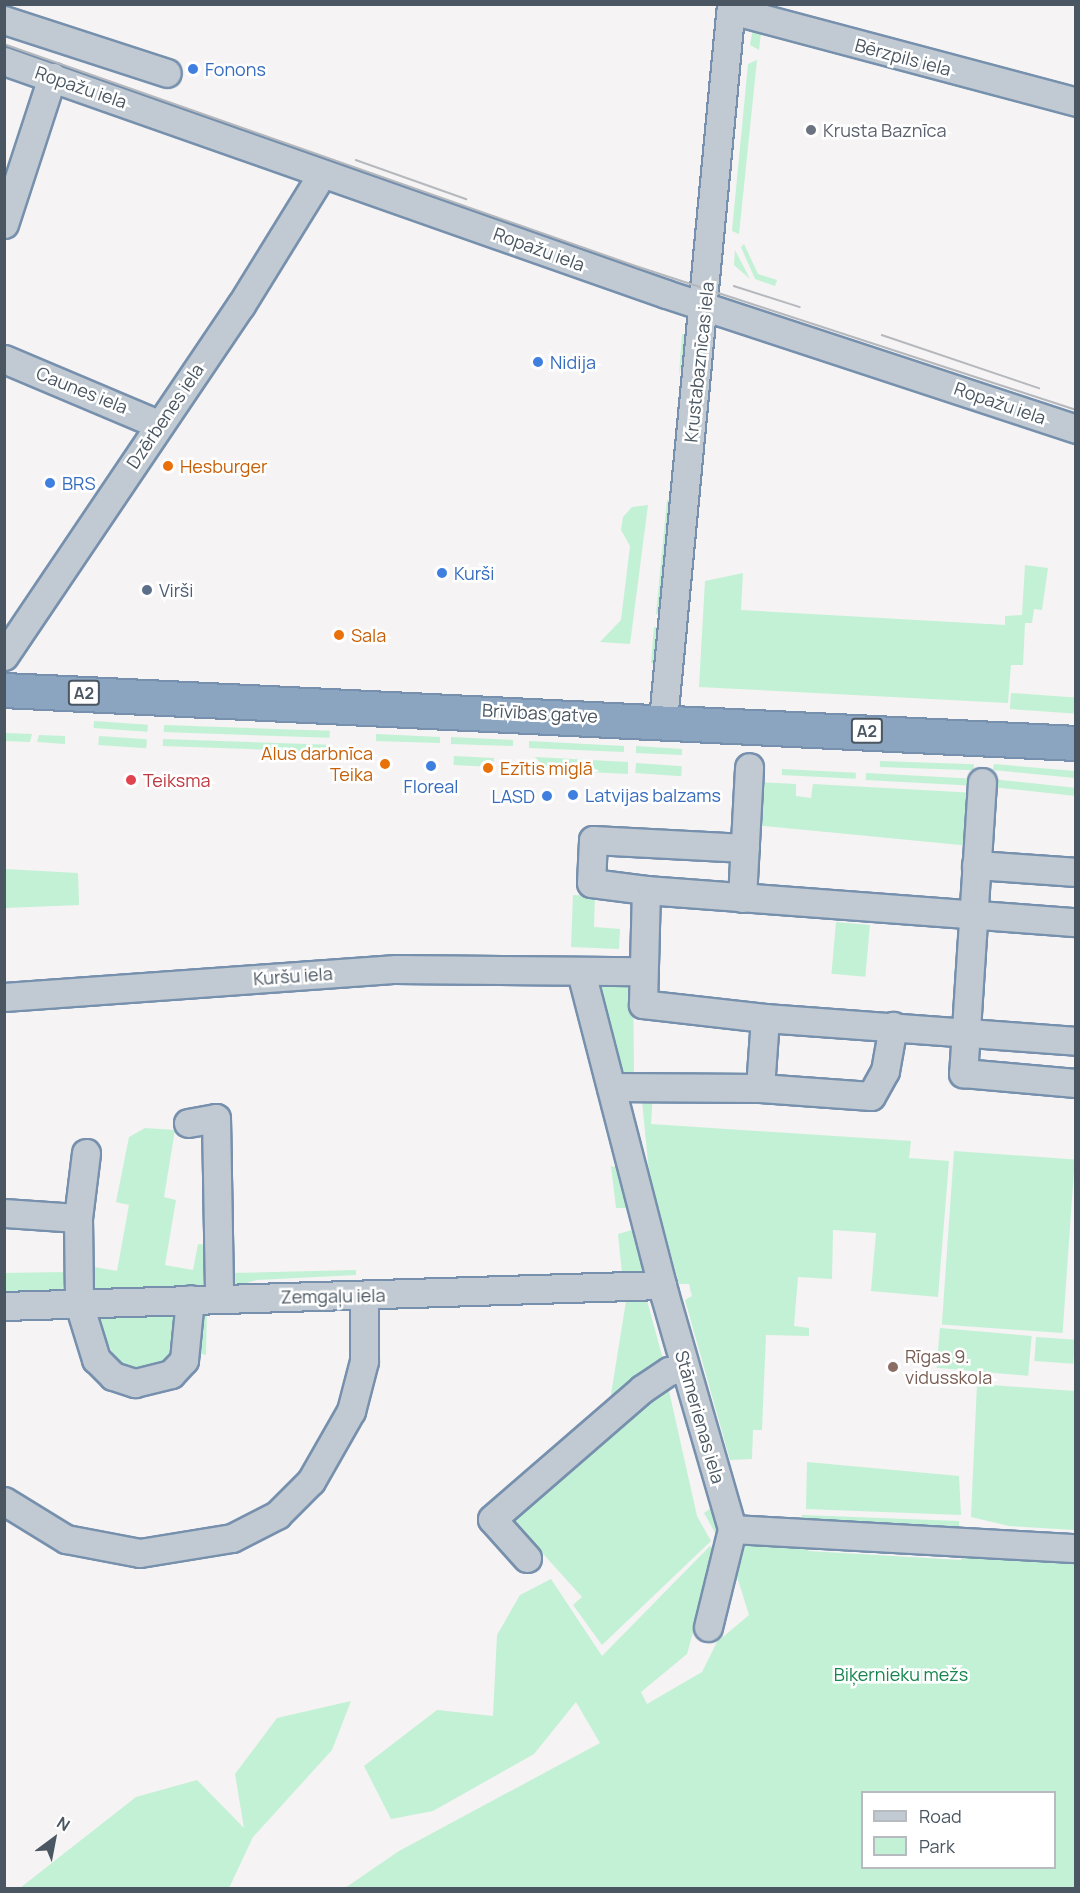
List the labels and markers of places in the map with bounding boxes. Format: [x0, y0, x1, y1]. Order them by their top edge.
place label: Fonons [205, 58, 266, 80]
marker: Fonons [186, 62, 200, 76]
place label: Krusta Baznīca [823, 119, 946, 141]
marker: Krusta Baznīca [804, 123, 818, 137]
place label: Nidija [550, 351, 596, 373]
marker: Nidija [531, 355, 545, 369]
place label: Hesburger [180, 455, 267, 477]
marker: Hesburger [161, 459, 175, 473]
place label: BRS [62, 472, 95, 494]
marker: BRS [43, 476, 57, 490]
place label: Kurši [454, 562, 495, 584]
marker: Kurši [435, 566, 449, 580]
place label: Virši [159, 579, 193, 601]
marker: Virši [140, 583, 154, 597]
place label: Sala [351, 624, 386, 646]
marker: Sala [332, 628, 346, 642]
place label: Alus darbnīca Teika [261, 743, 373, 786]
marker: Alus darbnīca Teika [378, 757, 392, 771]
place label: Ezītis miglā [500, 757, 593, 779]
marker: Floreal [424, 759, 438, 773]
marker: Ezītis miglā [481, 761, 495, 775]
place label: Teiksma [143, 769, 210, 791]
marker: Teiksma [124, 773, 138, 787]
place label: Floreal [404, 775, 458, 797]
place label: Latvijas balzams [585, 784, 721, 806]
place label: LASD [492, 785, 535, 807]
marker: Latvijas balzams [566, 788, 580, 802]
marker: LASD [540, 789, 554, 803]
place label: Rīgas 9. vidusskola [905, 1346, 992, 1388]
marker: Rīgas 9. vidusskola [886, 1360, 900, 1374]

